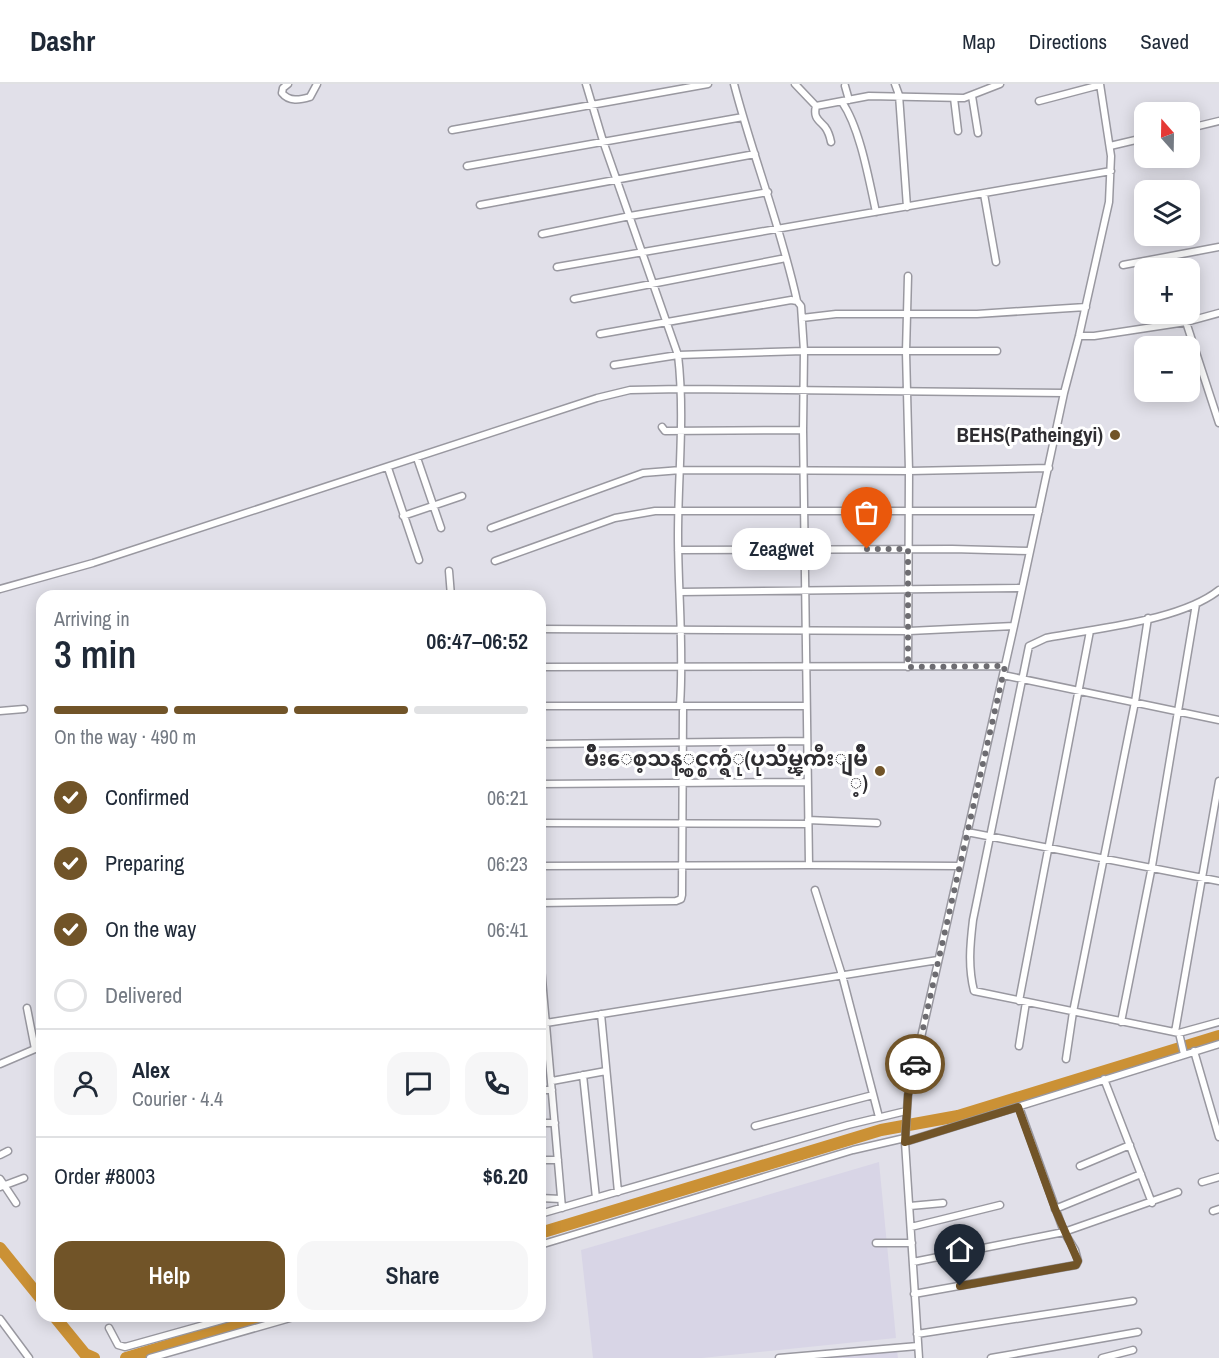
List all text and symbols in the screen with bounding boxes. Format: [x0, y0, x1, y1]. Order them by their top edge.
text: Dashr [30, 22, 95, 60]
text: Map [962, 27, 996, 56]
text: Directions [1029, 27, 1107, 56]
text: Saved [1140, 27, 1189, 56]
north arrow [1134, 102, 1200, 168]
map controls [1134, 102, 1200, 402]
button: layers [1134, 180, 1200, 246]
button: + [1134, 258, 1200, 324]
button: − [1134, 336, 1200, 402]
place label: BEHS(Patheingyi) [957, 420, 1103, 449]
marker: BEHS(Patheingyi) [1108, 428, 1122, 442]
pin [841, 487, 892, 549]
icon: bag [850, 496, 883, 529]
callout: Zeagwet [732, 528, 831, 570]
text: Zeagwet [749, 535, 814, 562]
text: Arriving in [54, 605, 130, 632]
text: 06:47–06:52 [426, 626, 528, 656]
text: 3 min [54, 628, 136, 680]
text: On the way · 490 m [54, 723, 196, 750]
place label: မ်ိဳးေစ့သန့္စင္စက္ရံု(ပုသိမ္ၾကီးျမိဳ ့) [584, 743, 868, 797]
marker: မ်ိဳးေစ့သန့္စင္စက္ရံု(ပုသိမ္ၾကီးျမိဳ ့) [873, 764, 887, 778]
icon: check [54, 781, 87, 814]
text: Confirmed [105, 782, 189, 812]
text: 06:21 [487, 784, 528, 811]
icon: check [54, 847, 87, 880]
text: Preparing [105, 848, 184, 878]
text: 06:23 [487, 850, 528, 877]
icon: check [54, 913, 87, 946]
text: On the way [105, 914, 196, 944]
text: 06:41 [487, 916, 528, 943]
text: Delivered [105, 980, 182, 1010]
courier [885, 1034, 945, 1094]
icon: car [899, 1048, 932, 1081]
button: person [54, 1052, 117, 1115]
button: chat [387, 1052, 450, 1115]
button: phone [465, 1052, 528, 1115]
text: Alex [132, 1055, 170, 1085]
text: Courier · 4.4 [132, 1085, 223, 1112]
text: Order #8003 [54, 1161, 155, 1191]
text: $6.20 [483, 1161, 528, 1191]
pin [934, 1224, 985, 1286]
icon: home [943, 1233, 976, 1266]
button: Help [54, 1241, 285, 1310]
button: Share [297, 1241, 528, 1310]

